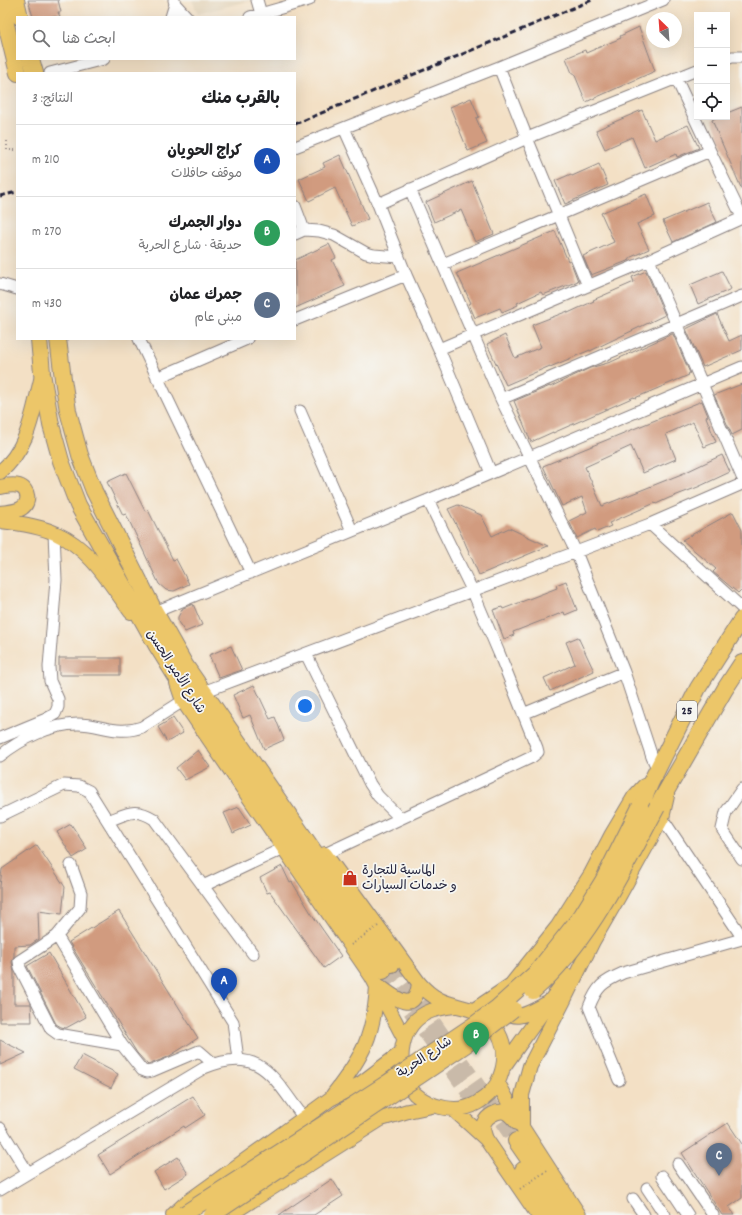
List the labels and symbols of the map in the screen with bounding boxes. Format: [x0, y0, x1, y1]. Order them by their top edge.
north arrow [646, 12, 682, 48]
street label: شارع الأمير الحسن [141, 626, 210, 718]
your location [295, 696, 315, 716]
road number: 25 [677, 701, 697, 721]
place label: الماسية للتجارة و خدمات السيارات [362, 862, 457, 896]
shop icon: الماسية للتجارة و خدمات السيارات [341, 869, 359, 887]
pin: A [211, 968, 237, 1001]
pin: B [463, 1022, 489, 1055]
street label: شارع الحرية [394, 1033, 456, 1083]
pin: C [706, 1143, 732, 1176]

